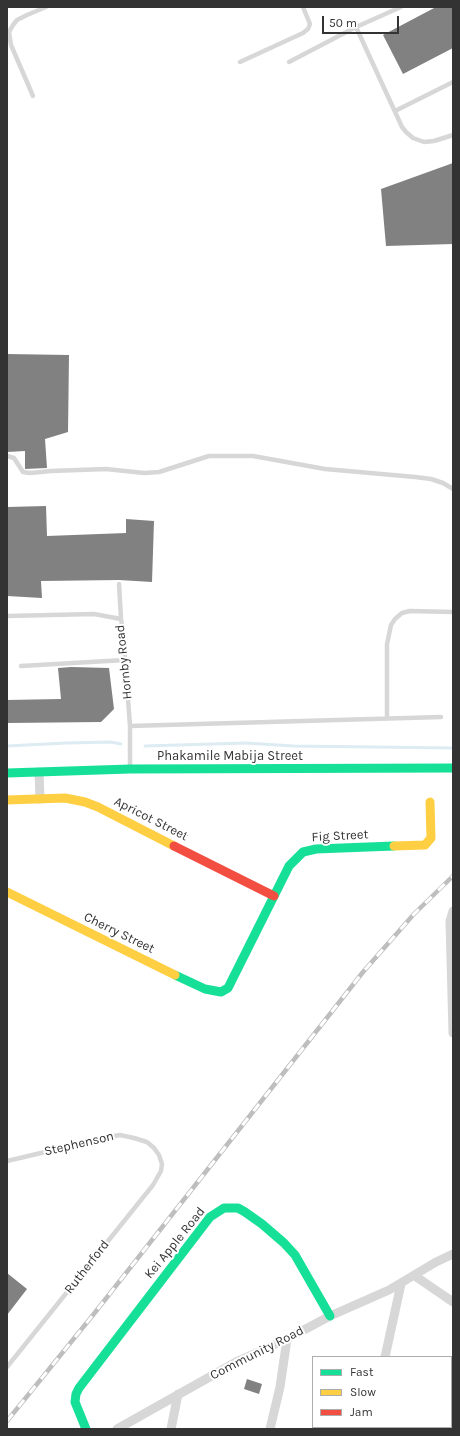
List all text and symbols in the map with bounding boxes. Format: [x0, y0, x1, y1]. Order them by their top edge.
scale bar [324, 8, 401, 34]
text: 50 m [329, 16, 357, 30]
street label: Hornby Road [112, 624, 136, 700]
street label: Phakamile Mabija Street [157, 748, 303, 764]
street label: Apricot Street [111, 794, 191, 844]
street label: Fig Street [311, 827, 369, 845]
street label: Cherry Street [81, 909, 157, 957]
street label: Stephenson [43, 1128, 115, 1160]
street label: Kei Apple Road [141, 1204, 209, 1282]
street label: Rutherford [61, 1237, 113, 1297]
street label: Community Road [208, 1323, 306, 1383]
legend [312, 1356, 452, 1428]
text: Fast [350, 1365, 373, 1379]
text: Slow [350, 1385, 376, 1399]
text: Jam [350, 1405, 373, 1419]

